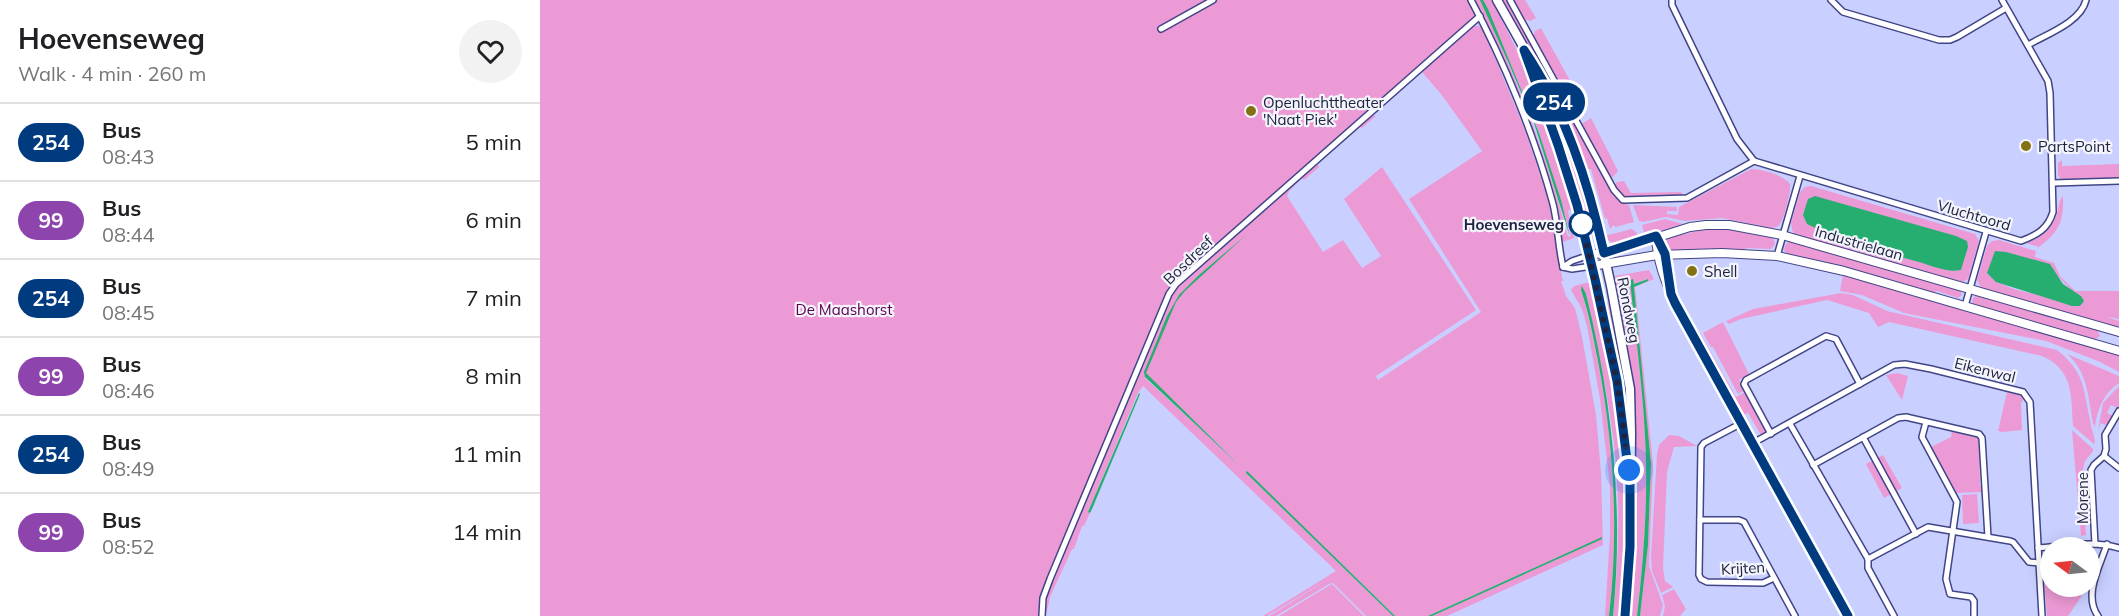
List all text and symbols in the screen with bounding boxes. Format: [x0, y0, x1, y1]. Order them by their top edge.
button: heart [459, 20, 522, 83]
text: Hoevenseweg [18, 21, 205, 56]
text: Walk · 4 min · 260 m [18, 61, 206, 86]
line badge: 254 [1520, 82, 1588, 122]
text: 254 [1535, 89, 1573, 115]
place label: Openluchttheater 'Naat Piek' [1263, 93, 1385, 129]
marker: Openluchttheater 'Naat Piek' [1244, 104, 1258, 118]
text: Bus [102, 116, 141, 144]
text: 5 min [466, 128, 522, 156]
text: 254 [32, 129, 70, 155]
place label: PartsPoint [2038, 137, 2111, 156]
marker: PartsPoint [2019, 139, 2033, 153]
text: 08:43 [102, 144, 155, 169]
text: Bus [102, 194, 141, 222]
street label: Vluchtoord [1935, 195, 2013, 235]
text: 6 min [466, 206, 522, 234]
text: 99 [38, 207, 64, 233]
marker: Hoevenseweg [1569, 211, 1595, 237]
place label: Hoevenseweg [1464, 215, 1564, 234]
street label: Industrielaan [1813, 221, 1905, 265]
text: 08:44 [102, 222, 155, 247]
street label: Bosdreef [1159, 231, 1218, 288]
place label: Shell [1704, 262, 1737, 281]
marker: Shell [1685, 264, 1699, 278]
text: Bus [102, 272, 141, 300]
street label: Rondweg [1613, 275, 1645, 345]
text: 7 min [466, 284, 522, 312]
text: 254 [32, 285, 70, 311]
text: 08:45 [102, 300, 155, 325]
park label: De Maashorst [796, 300, 892, 319]
text: Bus [102, 350, 141, 378]
street label: Eikenwal [1952, 353, 2018, 387]
text: 8 min [466, 362, 522, 390]
text: 99 [38, 363, 64, 389]
text: 08:46 [102, 378, 155, 403]
text: Bus [102, 428, 141, 456]
text: 11 min [452, 440, 522, 468]
text: 254 [32, 441, 70, 467]
your location [1614, 455, 1644, 485]
text: 08:49 [102, 456, 155, 481]
street label: Morene [2073, 472, 2092, 524]
text: Bus [102, 506, 141, 534]
text: 14 min [452, 518, 522, 546]
text: 99 [38, 519, 64, 545]
text: 08:52 [102, 534, 155, 559]
north arrow [2040, 537, 2100, 597]
map controls [2040, 537, 2100, 597]
street label: Krijten [1720, 557, 1766, 579]

